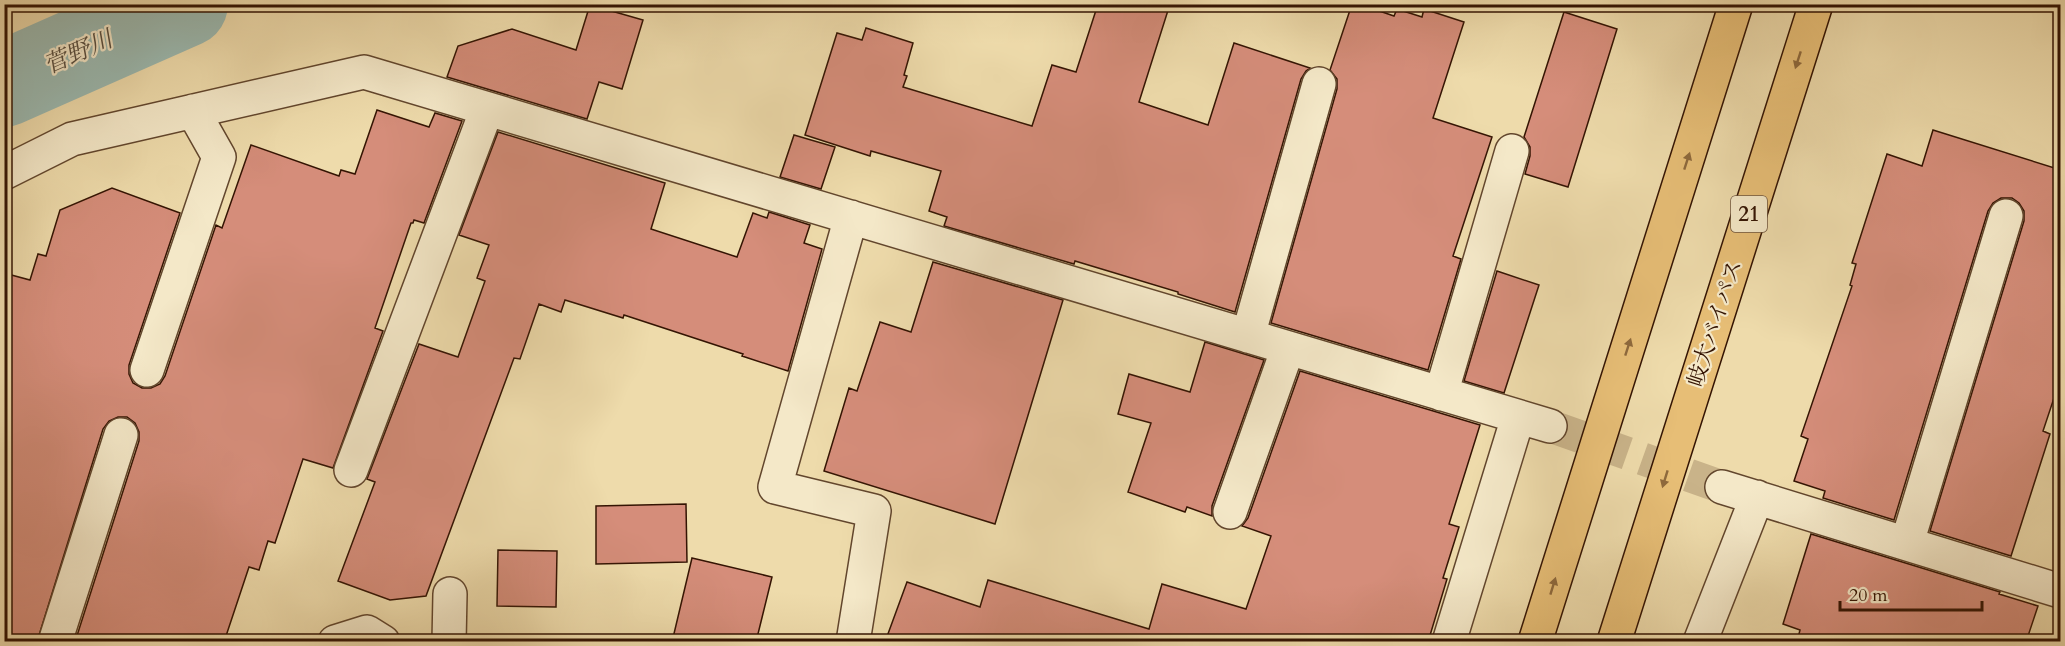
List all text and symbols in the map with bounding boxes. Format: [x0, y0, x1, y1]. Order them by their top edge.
water label: 菅野川 [39, 22, 121, 82]
one-way arrow [1793, 51, 1802, 69]
one-way arrow [1682, 152, 1692, 170]
road number: 21 [1731, 196, 1767, 232]
street label: 岐大バイパス [1680, 256, 1750, 391]
one-way arrow [1624, 338, 1633, 356]
one-way arrow [1660, 470, 1669, 488]
scale bar [1840, 574, 1982, 612]
one-way arrow [1549, 577, 1558, 595]
text: 20 m [1849, 583, 1888, 608]

